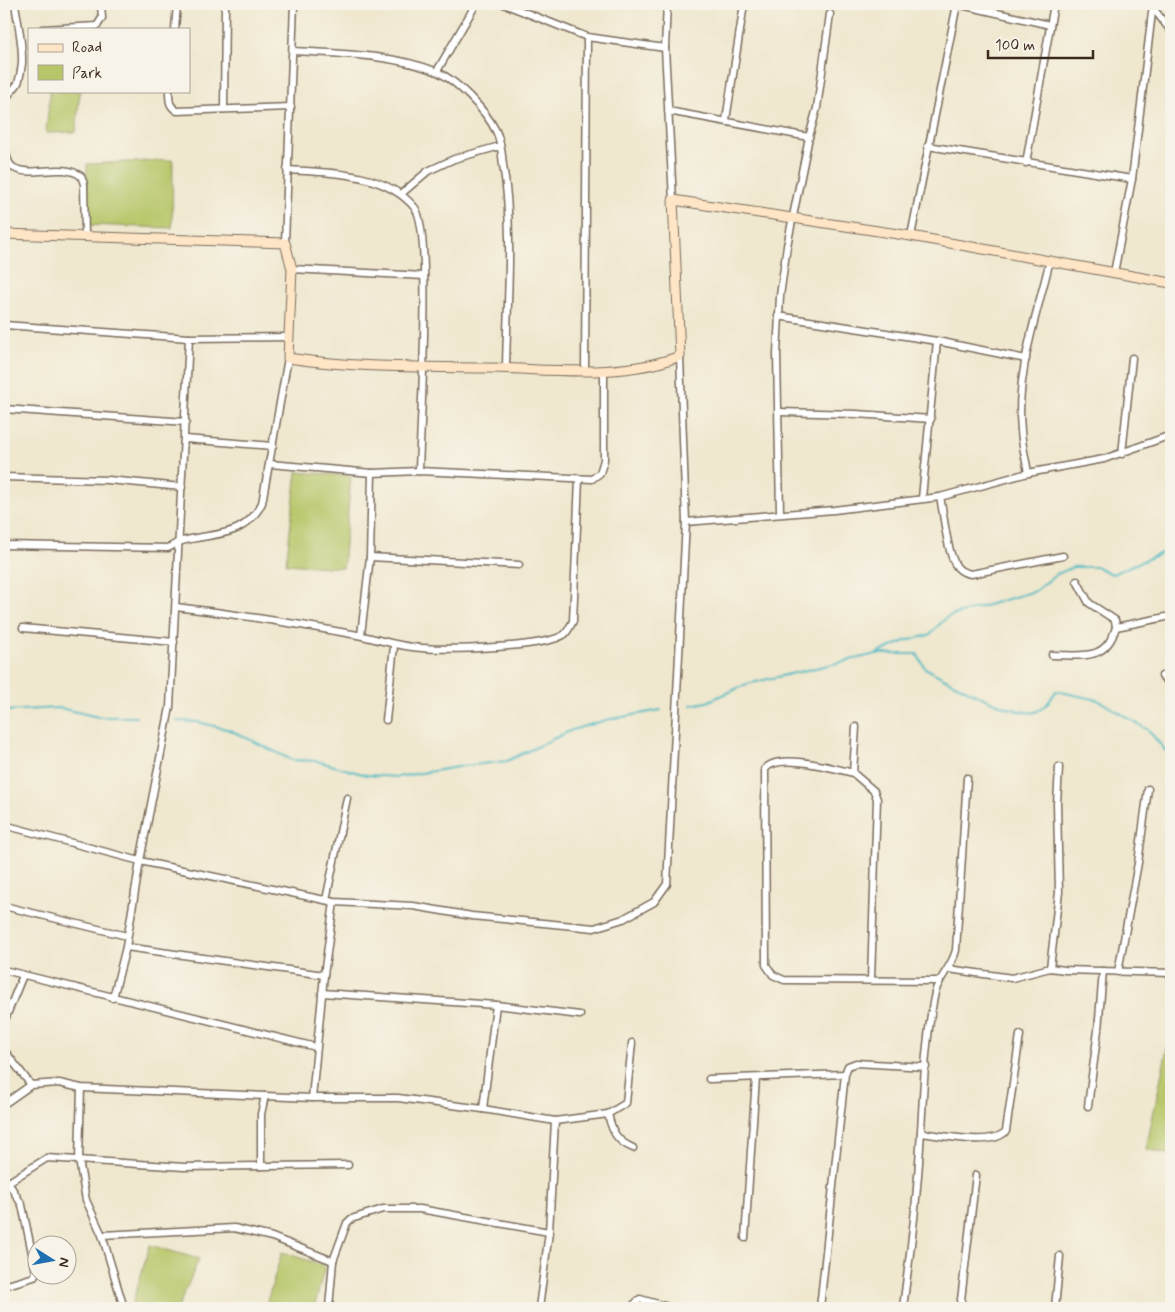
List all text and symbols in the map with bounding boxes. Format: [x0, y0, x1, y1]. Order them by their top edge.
legend [28, 28, 190, 92]
scale bar [988, 28, 1092, 60]
text: 100 m [995, 36, 1035, 56]
text: Road [72, 38, 102, 58]
text: Park [72, 64, 102, 84]
north arrow [28, 1234, 78, 1284]
text: N [54, 1256, 74, 1269]

